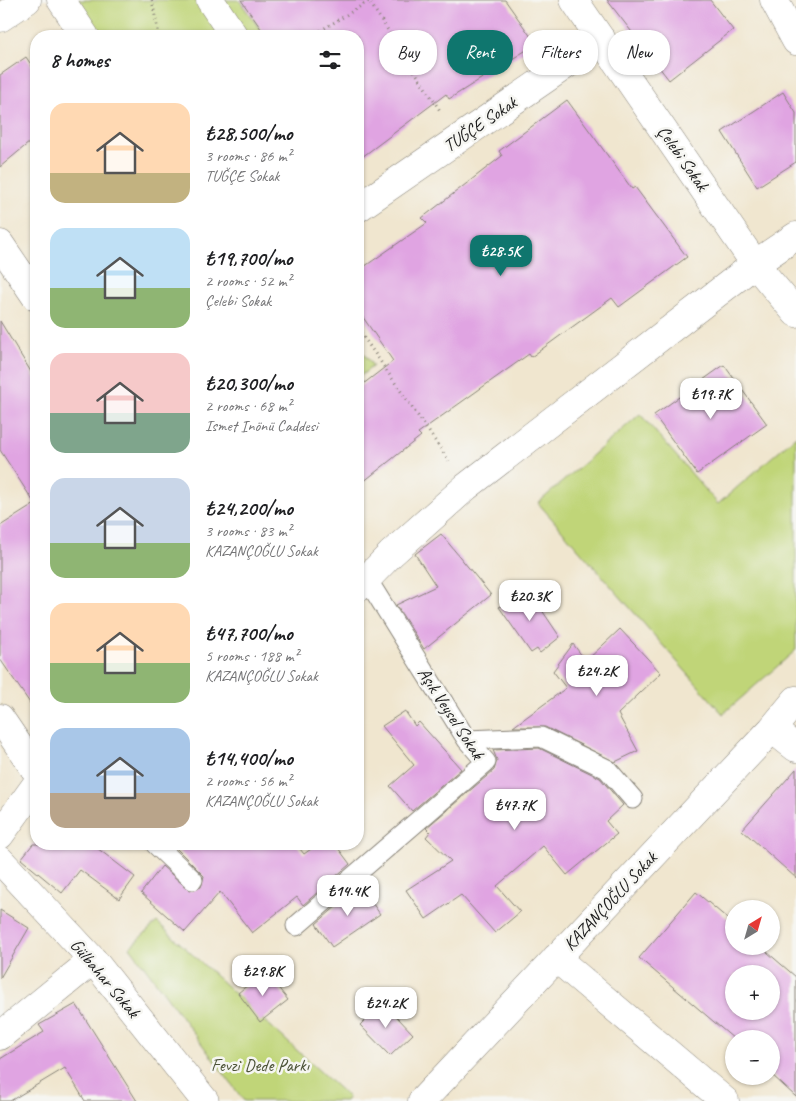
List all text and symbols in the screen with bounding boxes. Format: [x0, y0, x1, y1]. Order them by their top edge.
chip: Buy [379, 30, 437, 75]
chip: Rent [447, 30, 513, 75]
chip: Filters [523, 30, 598, 75]
chip: New [608, 30, 670, 75]
icon: filters [316, 46, 344, 74]
text: 8 homes [50, 47, 109, 73]
street label: TUĞÇE Sokak [439, 91, 523, 157]
text: ₺28,500/mo [205, 120, 292, 146]
street label: Çelebi Sokak [652, 121, 714, 197]
icon: home [90, 123, 150, 183]
text: 3 rooms · 86 m² [205, 146, 291, 166]
text: TUĞÇE Sokak [205, 166, 279, 186]
pin: ₺28.5K [460, 234, 542, 277]
text: ₺28.5K [481, 241, 521, 261]
text: ₺19,700/mo [205, 245, 292, 271]
icon: home [90, 248, 150, 308]
text: 2 rooms · 52 m² [205, 271, 291, 291]
text: Çelebi Sokak [205, 291, 271, 311]
text: ₺20,300/mo [205, 370, 293, 396]
icon: home [90, 373, 150, 433]
pin: ₺19.7K [670, 378, 752, 420]
text: ₺19.7K [691, 384, 731, 404]
text: 2 rooms · 68 m² [205, 396, 291, 416]
text: Ismet Inönü Caddesi [205, 416, 318, 436]
text: ₺24,200/mo [205, 495, 293, 521]
icon: home [90, 498, 150, 558]
text: 3 rooms · 83 m² [205, 521, 291, 541]
text: KAZANÇOĞLU Sokak [205, 541, 318, 561]
pin: ₺20.3K [489, 580, 571, 622]
text: ₺20.3K [510, 586, 550, 606]
text: ₺47,700/mo [205, 620, 293, 646]
icon: home [90, 623, 150, 683]
text: 5 rooms · 188 m² [205, 646, 299, 666]
pin: ₺24.2K [556, 654, 638, 697]
text: ₺24.2K [577, 661, 617, 681]
street label: Aşık Veysel Sokak [413, 663, 490, 764]
text: KAZANÇOĞLU Sokak [205, 666, 318, 686]
text: ₺14,400/mo [205, 745, 293, 771]
icon: home [90, 748, 150, 808]
text: 2 rooms · 56 m² [205, 771, 291, 791]
pin: ₺47.7K [474, 788, 556, 831]
text: KAZANÇOĞLU Sokak [205, 791, 318, 811]
text: ₺47.7K [495, 795, 535, 815]
street label: KAZANÇOĞLU Sokak [559, 846, 663, 956]
pin: ₺14.4K [307, 874, 389, 917]
text: ₺14.4K [328, 881, 368, 901]
north arrow [725, 900, 780, 955]
map controls [725, 900, 780, 1085]
street label: Gülbahar Sokak [66, 934, 145, 1023]
pin: ₺29.8K [222, 954, 304, 997]
text: ₺29.8K [243, 961, 283, 981]
button: + [725, 965, 780, 1020]
pin: ₺24.2K [345, 986, 427, 1029]
text: ₺24.2K [366, 993, 406, 1013]
button: − [725, 1030, 780, 1085]
park label: Fevzi Dede Parkı [211, 1054, 310, 1076]

